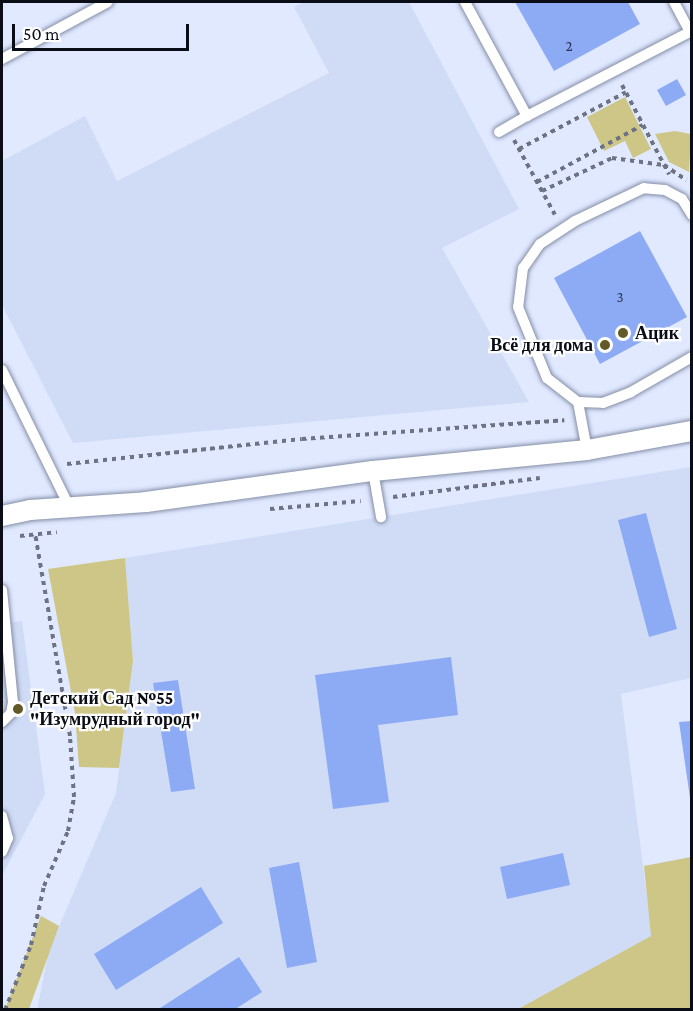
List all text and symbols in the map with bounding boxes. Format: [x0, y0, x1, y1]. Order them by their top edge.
scale bar [15, 12, 192, 50]
text: 50 m [23, 24, 60, 44]
house number: 2 [565, 38, 573, 56]
house number: 3 [616, 289, 624, 307]
place label: Ацик [635, 322, 679, 344]
marker: Ацик [616, 326, 630, 340]
place label: Всё для дома [490, 334, 593, 356]
marker: Всё для дома [598, 338, 612, 352]
place label: Детский Сад №55 "Изумрудный город" [30, 688, 200, 730]
marker: Детский Сад №55 "Изумрудный город" [11, 702, 25, 716]

